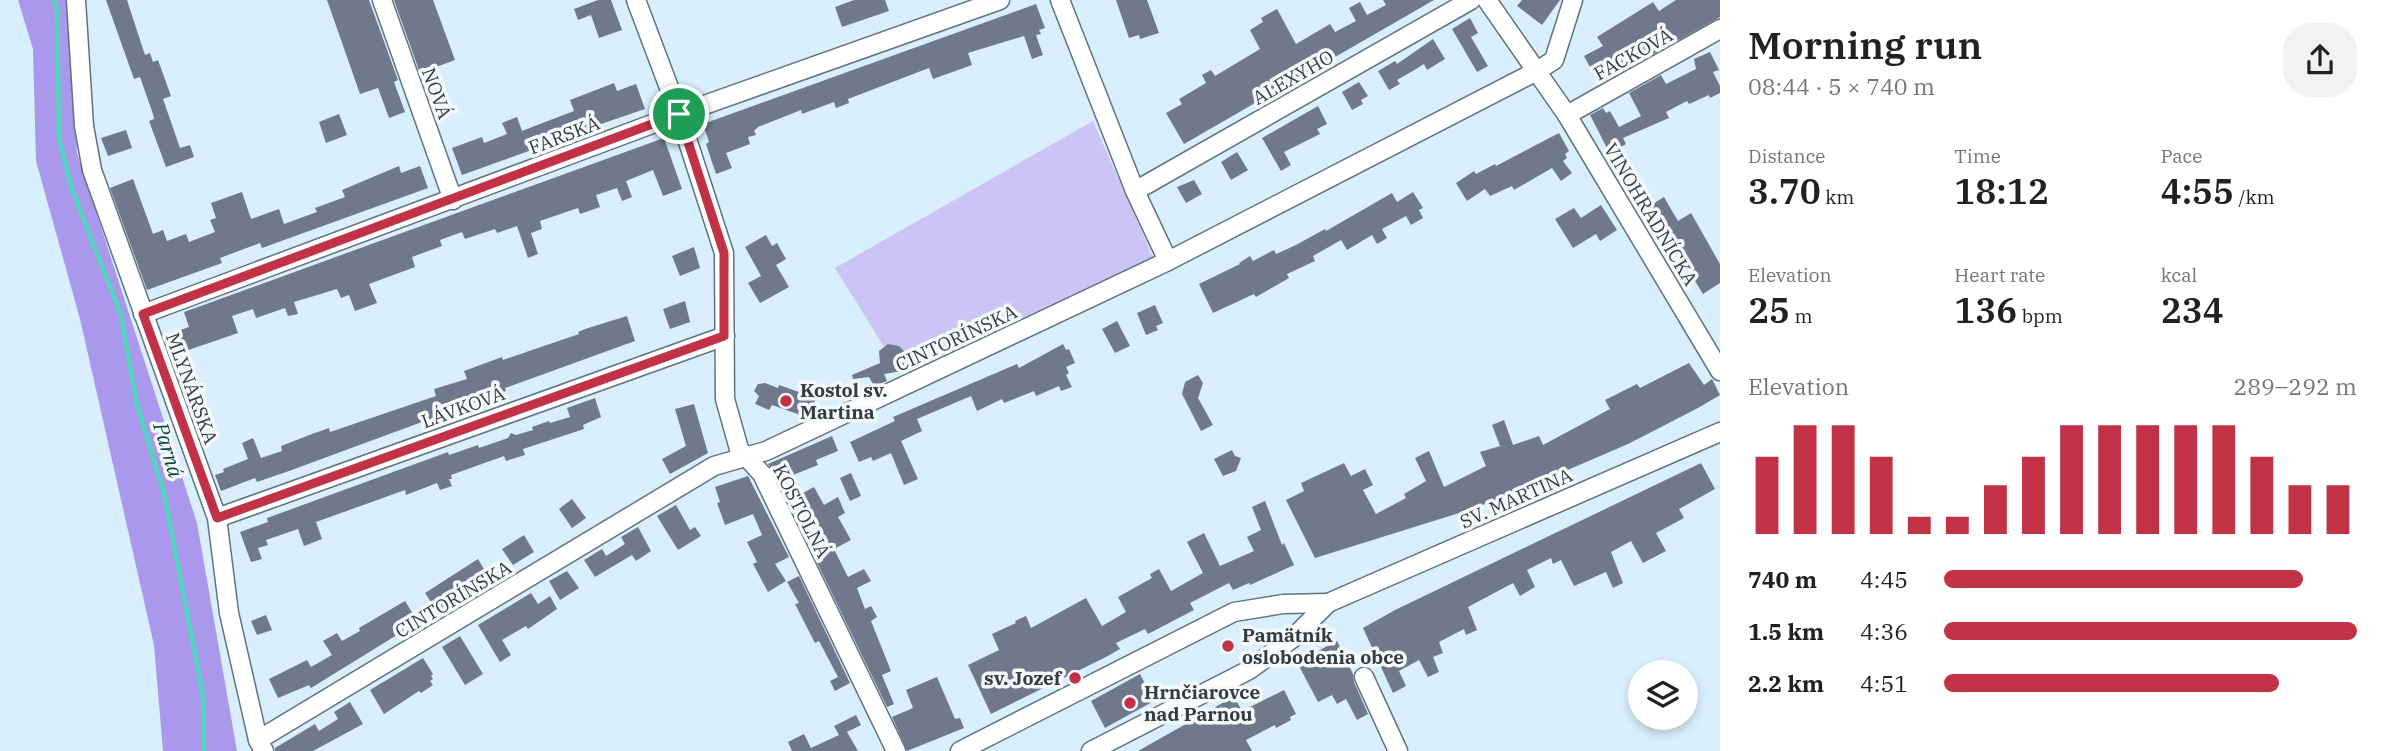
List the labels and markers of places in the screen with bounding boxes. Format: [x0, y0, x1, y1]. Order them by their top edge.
pin [649, 84, 709, 144]
place label: Kostol sv. Martina [800, 378, 888, 424]
marker: Kostol sv. Martina [778, 393, 794, 409]
place label: Pamätník oslobodenia obce [1242, 623, 1404, 669]
marker: Pamätník oslobodenia obce [1220, 638, 1236, 654]
place label: sv. Jozef [984, 666, 1063, 690]
marker: sv. Jozef [1067, 670, 1083, 686]
place label: Hrnčiarovce nad Parnou [1144, 680, 1260, 726]
marker: Hrnčiarovce nad Parnou [1122, 695, 1138, 711]

